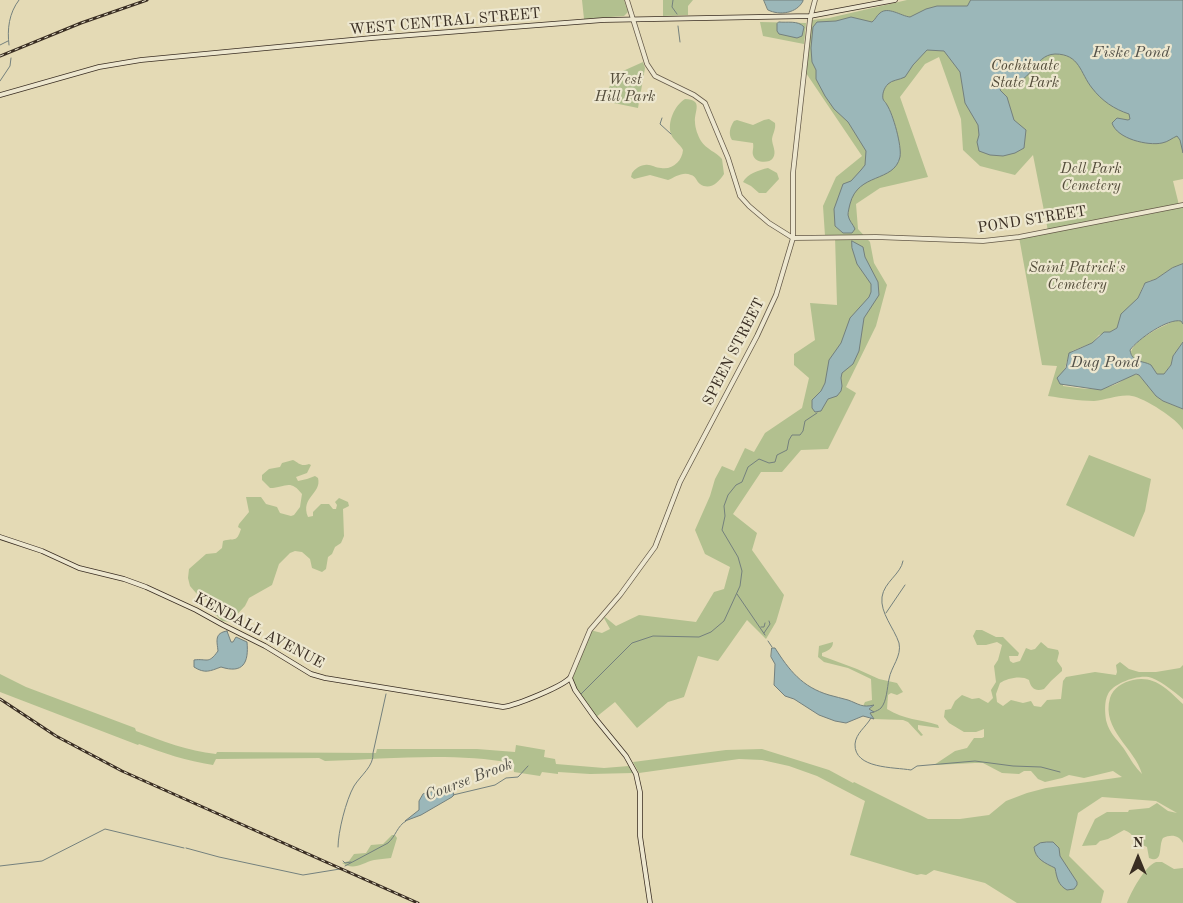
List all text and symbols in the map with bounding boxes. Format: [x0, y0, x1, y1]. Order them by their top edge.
street label: WEST CENTRAL STREET [349, 5, 541, 39]
water label: Fiske Pond [1092, 43, 1170, 63]
park label: Cochituate State Park [991, 57, 1059, 92]
park label: West Hill Park [595, 71, 655, 106]
park label: Dell Park Cemetery [1060, 160, 1122, 195]
street label: POND STREET [976, 202, 1088, 238]
park label: Saint Patrick's Cemetery [1029, 259, 1125, 294]
street label: SPEEN STREET [699, 295, 769, 409]
water label: Dug Pond [1071, 353, 1139, 373]
street label: KENDALL AVENUE [191, 589, 327, 673]
water label: Course Brook [422, 754, 516, 806]
north arrow [1113, 833, 1163, 883]
text: N [1133, 836, 1143, 850]

